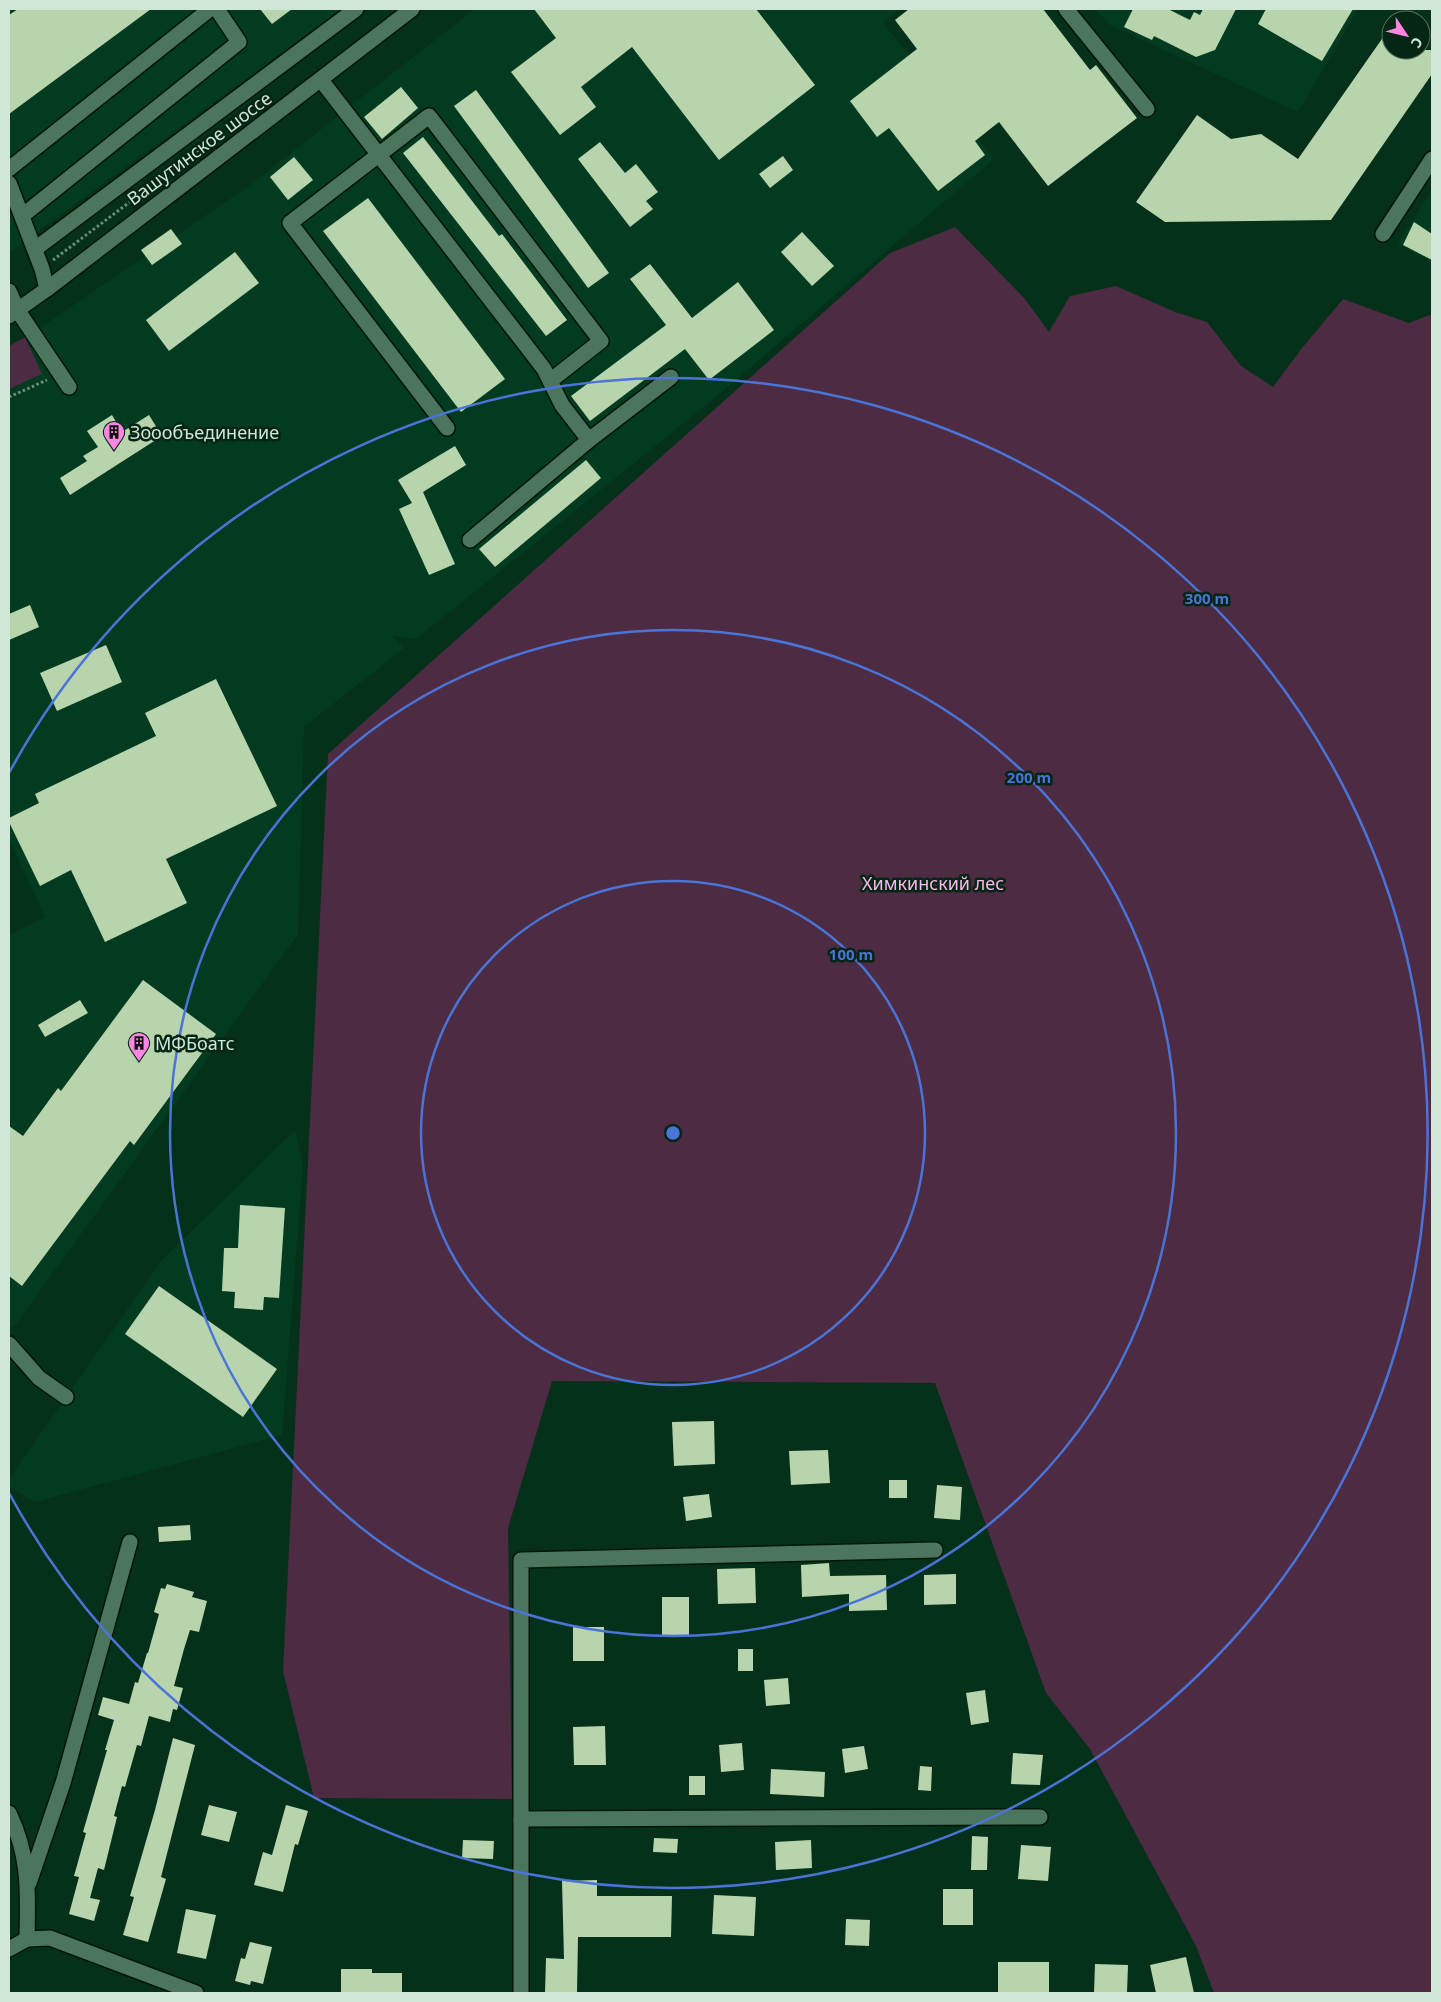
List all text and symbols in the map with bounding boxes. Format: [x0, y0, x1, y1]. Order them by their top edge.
north arrow [1381, 10, 1431, 60]
text: С [1407, 34, 1427, 52]
street label: Вашутинское шоссе [122, 86, 276, 210]
building icon: Зоообъединение [102, 420, 126, 451]
place label: Зоообъединение [130, 420, 279, 444]
text: 300 m [1185, 588, 1229, 608]
text: 200 m [1007, 767, 1051, 787]
park label: Химкинский лес [862, 871, 1004, 895]
text: 100 m [829, 944, 873, 964]
building icon: МФБоатс [127, 1031, 151, 1062]
place label: МФБоатс [155, 1031, 235, 1055]
centre of rings [664, 1124, 682, 1142]

